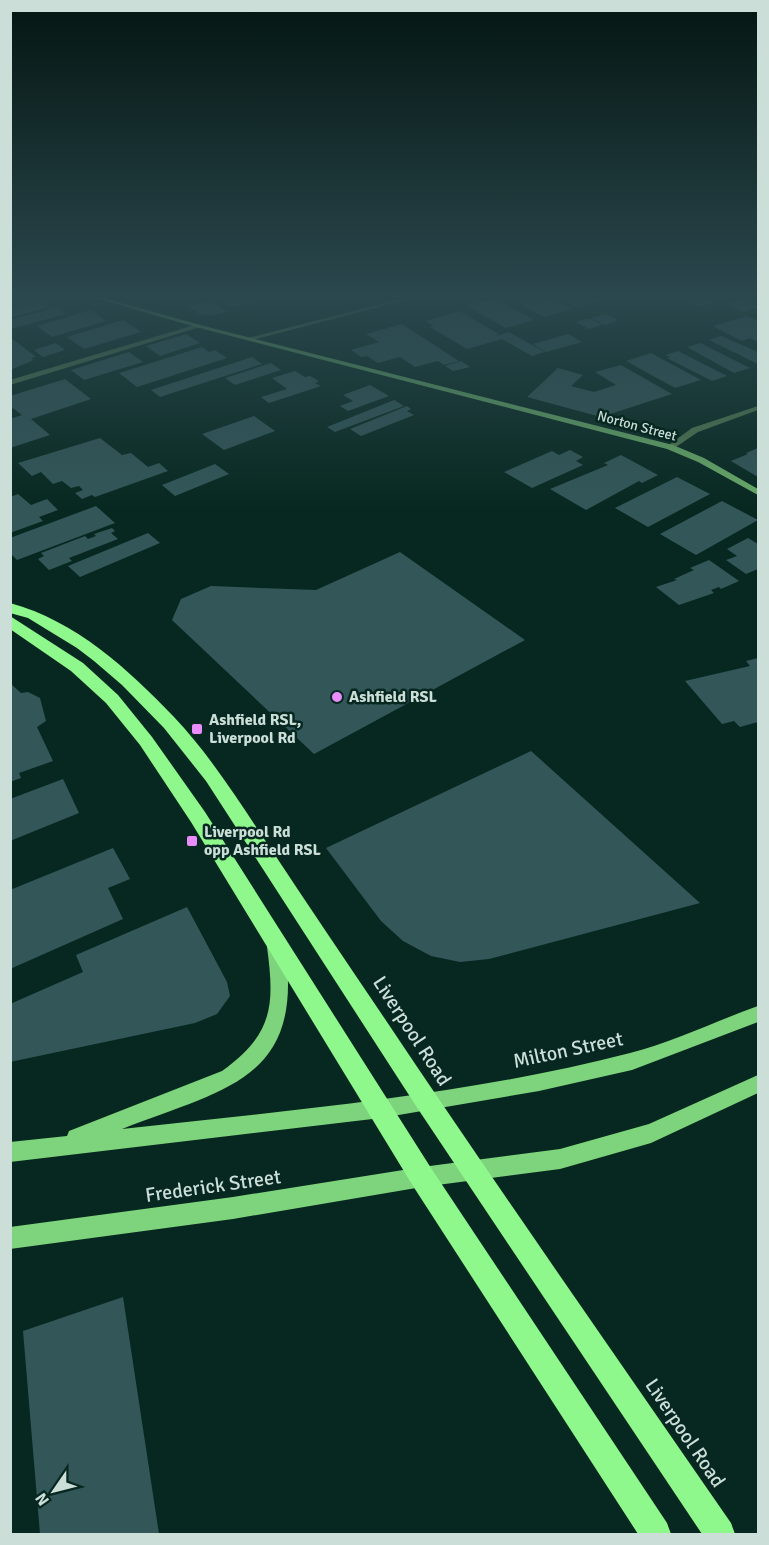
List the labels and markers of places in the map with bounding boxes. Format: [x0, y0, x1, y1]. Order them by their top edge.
place label: Ashfield RSL [349, 687, 437, 707]
marker: Ashfield RSL [330, 690, 344, 704]
place label: Ashfield RSL, Liverpool Rd [209, 710, 302, 748]
marker: Ashfield RSL, Liverpool Rd [190, 722, 204, 736]
place label: Liverpool Rd opp Ashfield RSL [204, 822, 322, 860]
marker: Liverpool Rd opp Ashfield RSL [185, 834, 199, 848]

